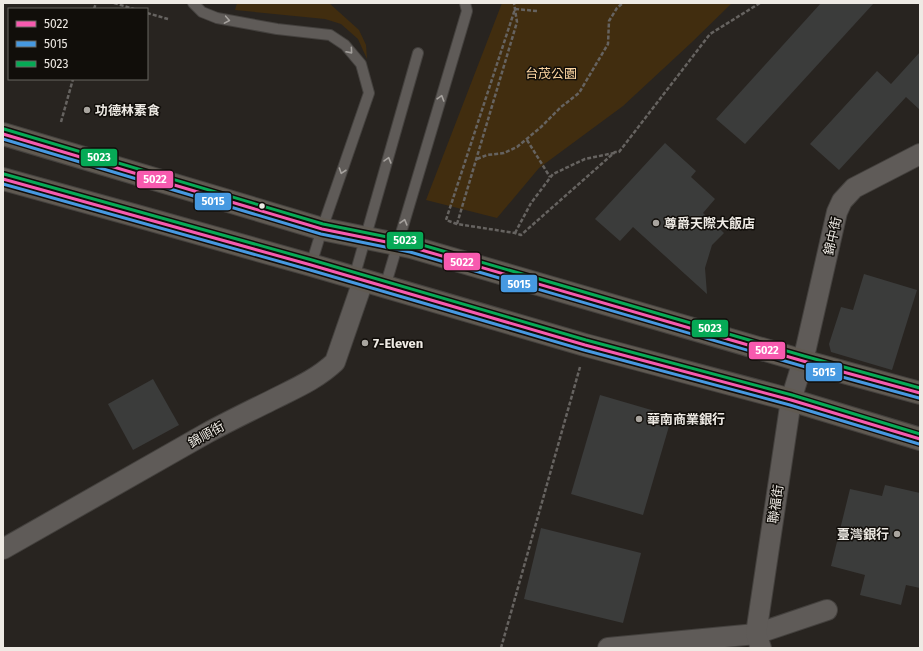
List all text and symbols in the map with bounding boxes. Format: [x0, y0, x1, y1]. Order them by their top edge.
legend [8, 8, 148, 80]
one-way arrow [224, 15, 230, 24]
text: 5022 [44, 17, 69, 31]
text: 5015 [44, 37, 68, 51]
one-way arrow [345, 46, 353, 54]
text: 5023 [44, 57, 68, 71]
park label: 台茂公園 [525, 66, 577, 81]
one-way arrow [436, 95, 445, 102]
place label: 功德林素食 [95, 103, 160, 118]
marker: 功德林素食 [82, 105, 92, 115]
line badge: 5023 [80, 148, 118, 167]
text: 5023 [87, 151, 111, 164]
one-way arrow [383, 156, 391, 163]
one-way arrow [338, 167, 347, 174]
line badge: 5022 [136, 170, 174, 189]
text: 5022 [143, 173, 167, 186]
line badge: 5015 [194, 192, 232, 211]
text: 5015 [201, 195, 225, 208]
unlabelled marker [257, 201, 267, 211]
street label: 錦中街 [821, 215, 844, 257]
place label: 尊爵天際大飯店 [664, 216, 755, 231]
marker: 尊爵天際大飯店 [651, 218, 661, 228]
one-way arrow [399, 219, 408, 226]
line badge: 5023 [386, 231, 424, 250]
text: 5023 [393, 234, 417, 247]
line badge: 5022 [443, 252, 481, 271]
text: 5022 [450, 256, 474, 269]
line badge: 5015 [500, 274, 538, 293]
text: 5015 [507, 278, 531, 291]
line badge: 5023 [691, 319, 729, 338]
text: 5023 [698, 322, 722, 335]
place label: 7-Eleven [373, 336, 423, 351]
marker: 7-Eleven [360, 338, 370, 348]
line badge: 5022 [748, 341, 786, 360]
text: 5022 [755, 344, 779, 357]
line badge: 5015 [805, 362, 843, 382]
text: 5015 [812, 366, 836, 379]
place label: 華南商業銀行 [647, 412, 725, 427]
marker: 華南商業銀行 [634, 414, 644, 424]
street label: 錦順街 [186, 418, 227, 450]
street label: 聯福街 [765, 484, 786, 525]
place label: 臺灣銀行 [837, 527, 889, 542]
marker: 臺灣銀行 [892, 529, 902, 539]

